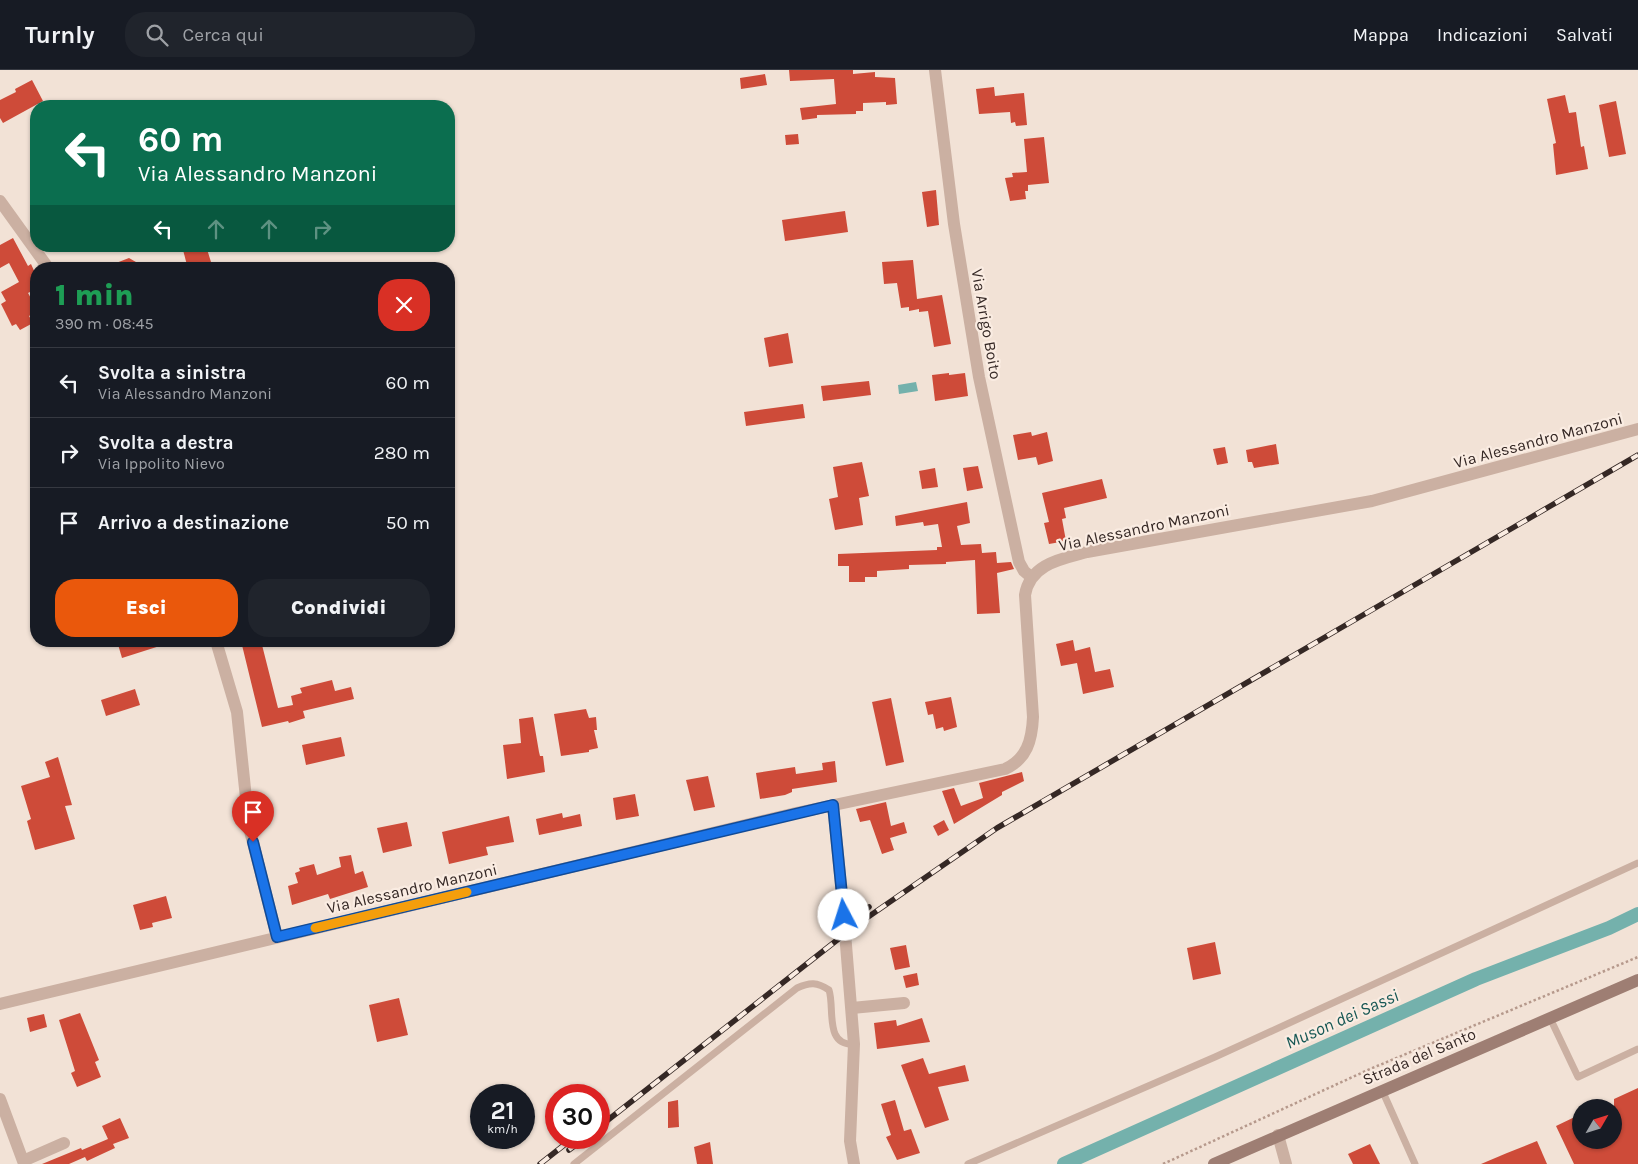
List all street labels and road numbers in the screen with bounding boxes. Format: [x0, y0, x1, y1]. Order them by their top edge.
street label: Via Arrigo Boito [967, 267, 1006, 381]
street label: Via Alessandro Manzoni [1452, 409, 1625, 472]
street label: Via Alessandro Manzoni [1057, 500, 1231, 555]
street label: Via Alessandro Manzoni [325, 860, 499, 917]
street label: Strada del Santo [1360, 1024, 1479, 1089]

